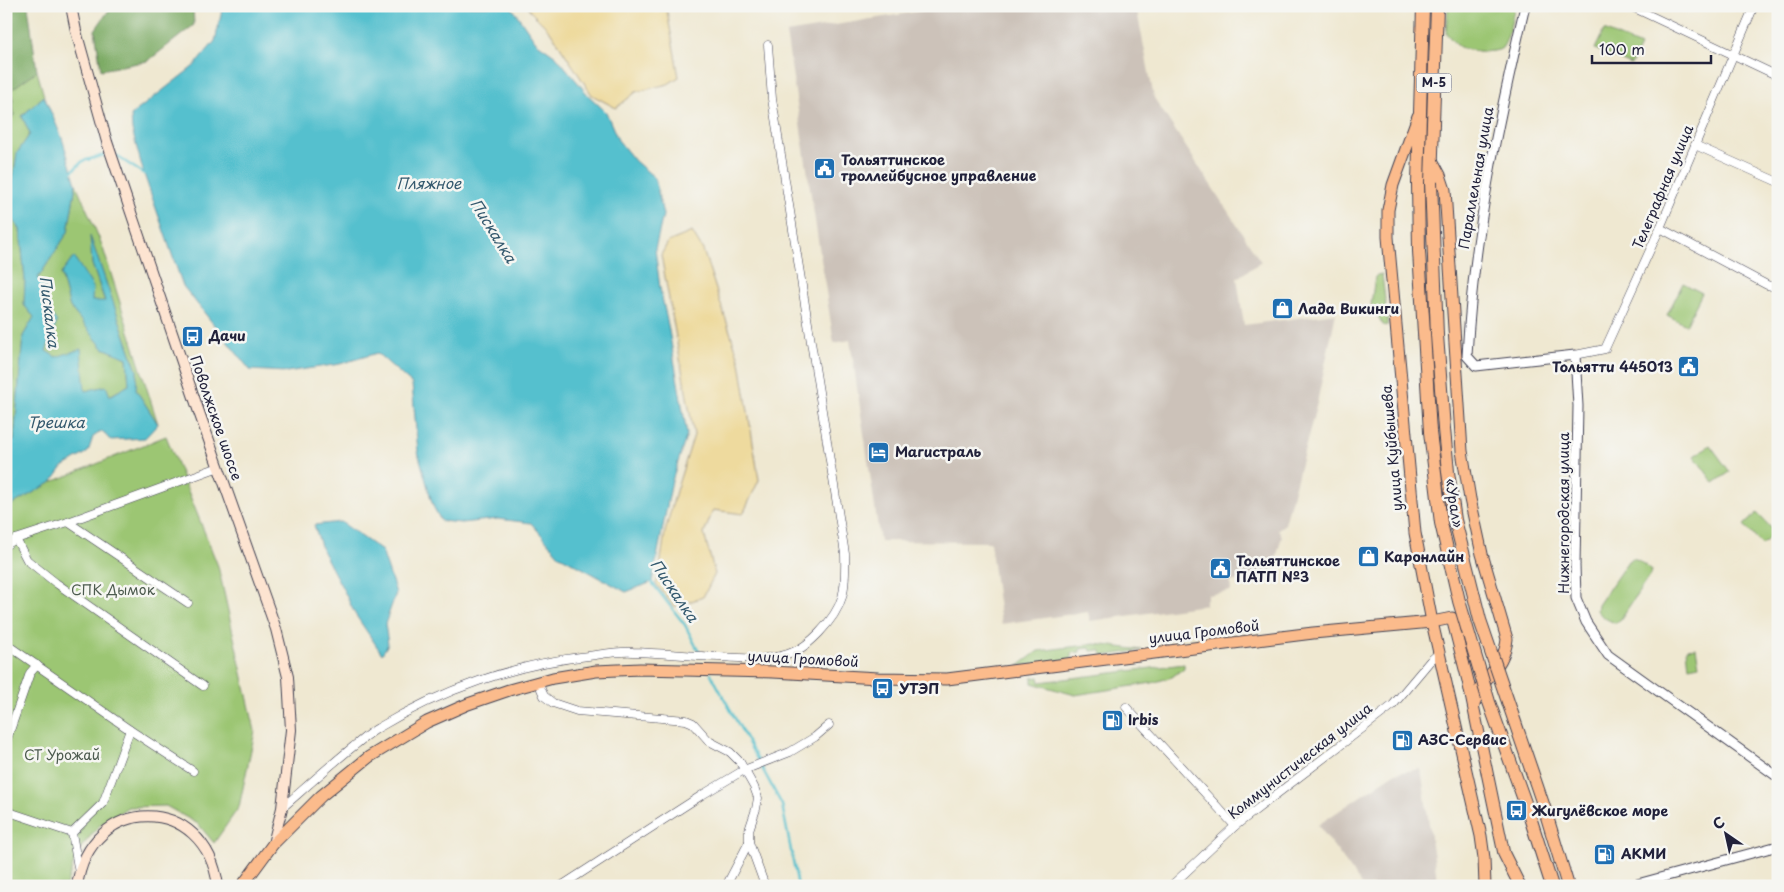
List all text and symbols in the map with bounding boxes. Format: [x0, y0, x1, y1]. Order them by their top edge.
scale bar [1592, 32, 1710, 64]
text: 100 m [1599, 37, 1645, 60]
road number: М-5 [1416, 74, 1452, 92]
street label: Параллельная улица [1453, 105, 1498, 251]
street label: Телеграфная улица [1627, 121, 1698, 252]
place label: Тольяттинское троллейбусное управление [841, 149, 1037, 186]
public building icon: Тольяттинское троллейбусное управление [813, 156, 837, 180]
water label: Пляжное [397, 171, 462, 194]
water label: Пискалка [465, 194, 523, 267]
water label: Пискалка [35, 275, 66, 350]
shop icon: Лада Викинги [1270, 297, 1294, 321]
place label: Лада Викинги [1298, 298, 1399, 319]
bus stop icon: Дачи [181, 324, 205, 348]
place label: Дачи [208, 325, 246, 346]
street label: Поволжское шоссе [185, 353, 248, 483]
public building icon: Тольятти 445013 [1677, 355, 1701, 379]
place label: Тольятти 445013 [1552, 356, 1673, 377]
street label: улица Куйбышева [1375, 384, 1407, 512]
water label: Трешка [27, 410, 85, 433]
street label: Нижнегородская улица [1553, 432, 1574, 594]
hotel icon: Магистраль [867, 440, 891, 464]
place label: Магистраль [895, 441, 982, 462]
street label: «Урал» [1440, 477, 1469, 529]
shop icon: Каронлайн [1356, 545, 1380, 569]
place label: Каронлайн [1384, 546, 1464, 567]
place label: Тольяттинское ПАТП №3 [1236, 550, 1340, 587]
water label: Пискалка [646, 554, 705, 627]
public building icon: Тольяттинское ПАТП №3 [1208, 557, 1232, 581]
park label: СПК Дымок [71, 579, 156, 600]
street label: улица Громовой [1148, 614, 1260, 649]
street label: улица Громовой [747, 645, 859, 672]
bus stop icon: УТЭП [871, 677, 895, 701]
place label: УТЭП [898, 678, 939, 699]
street label: Коммунистическая улица [1223, 697, 1376, 824]
fuel station icon: Irbis [1100, 708, 1124, 732]
place label: Irbis [1128, 709, 1159, 730]
fuel station icon: АЗС-Сервис [1390, 728, 1414, 752]
place label: АЗС-Сервис [1418, 729, 1507, 750]
park label: СТ Урожай [24, 744, 100, 765]
bus stop icon: Жигулёвское море [1504, 799, 1528, 823]
place label: Жигулёвское море [1531, 800, 1668, 821]
north arrow [1702, 810, 1752, 860]
text: С [1708, 811, 1729, 834]
fuel station icon: АКМИ [1593, 842, 1617, 866]
place label: АКМИ [1620, 843, 1666, 864]

